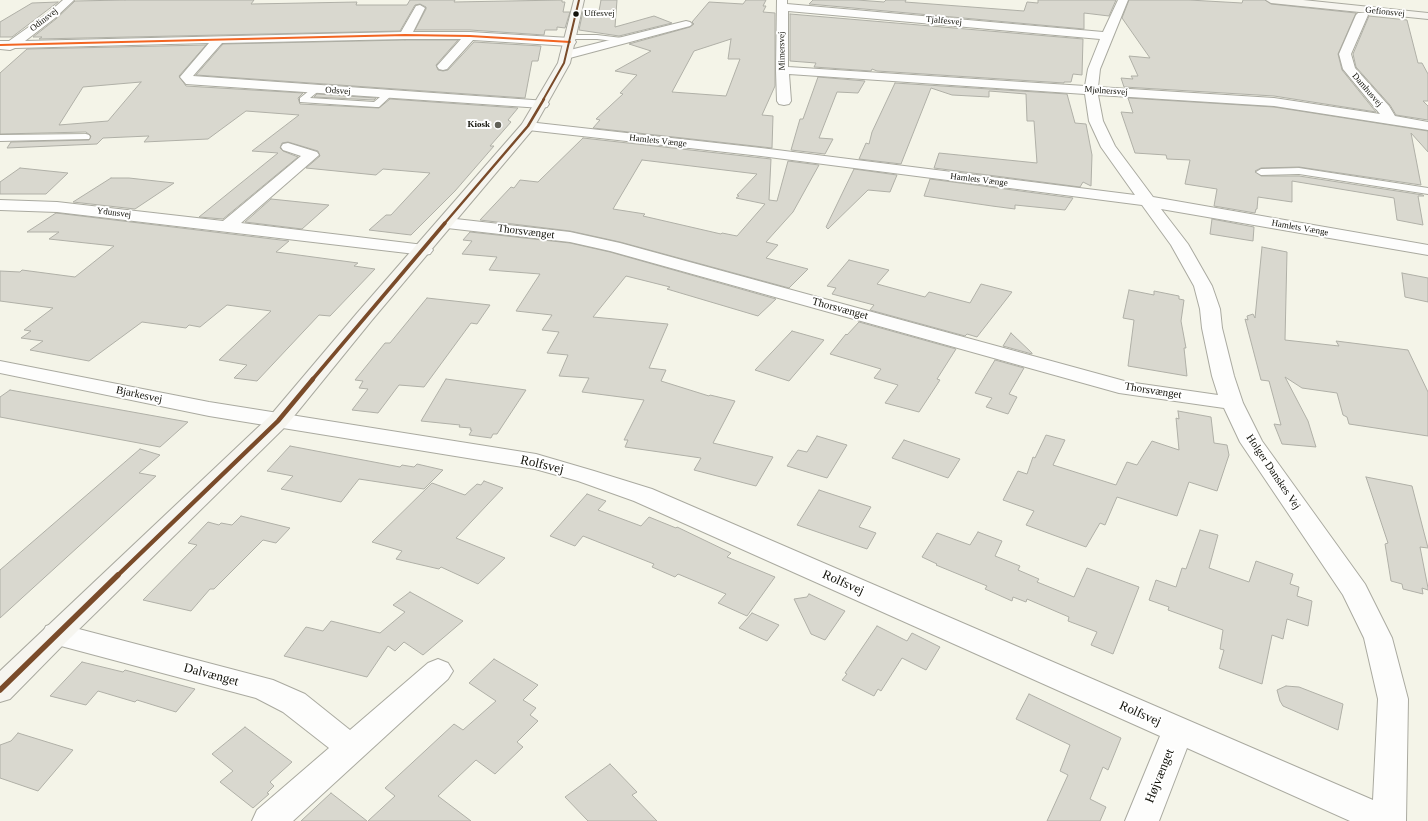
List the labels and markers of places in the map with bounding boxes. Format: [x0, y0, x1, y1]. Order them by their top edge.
marker: Uffesvej [571, 9, 581, 19]
place label: Uffesvej [584, 9, 615, 19]
place label: Kiosk [467, 120, 490, 130]
marker: Kiosk [493, 120, 503, 130]

